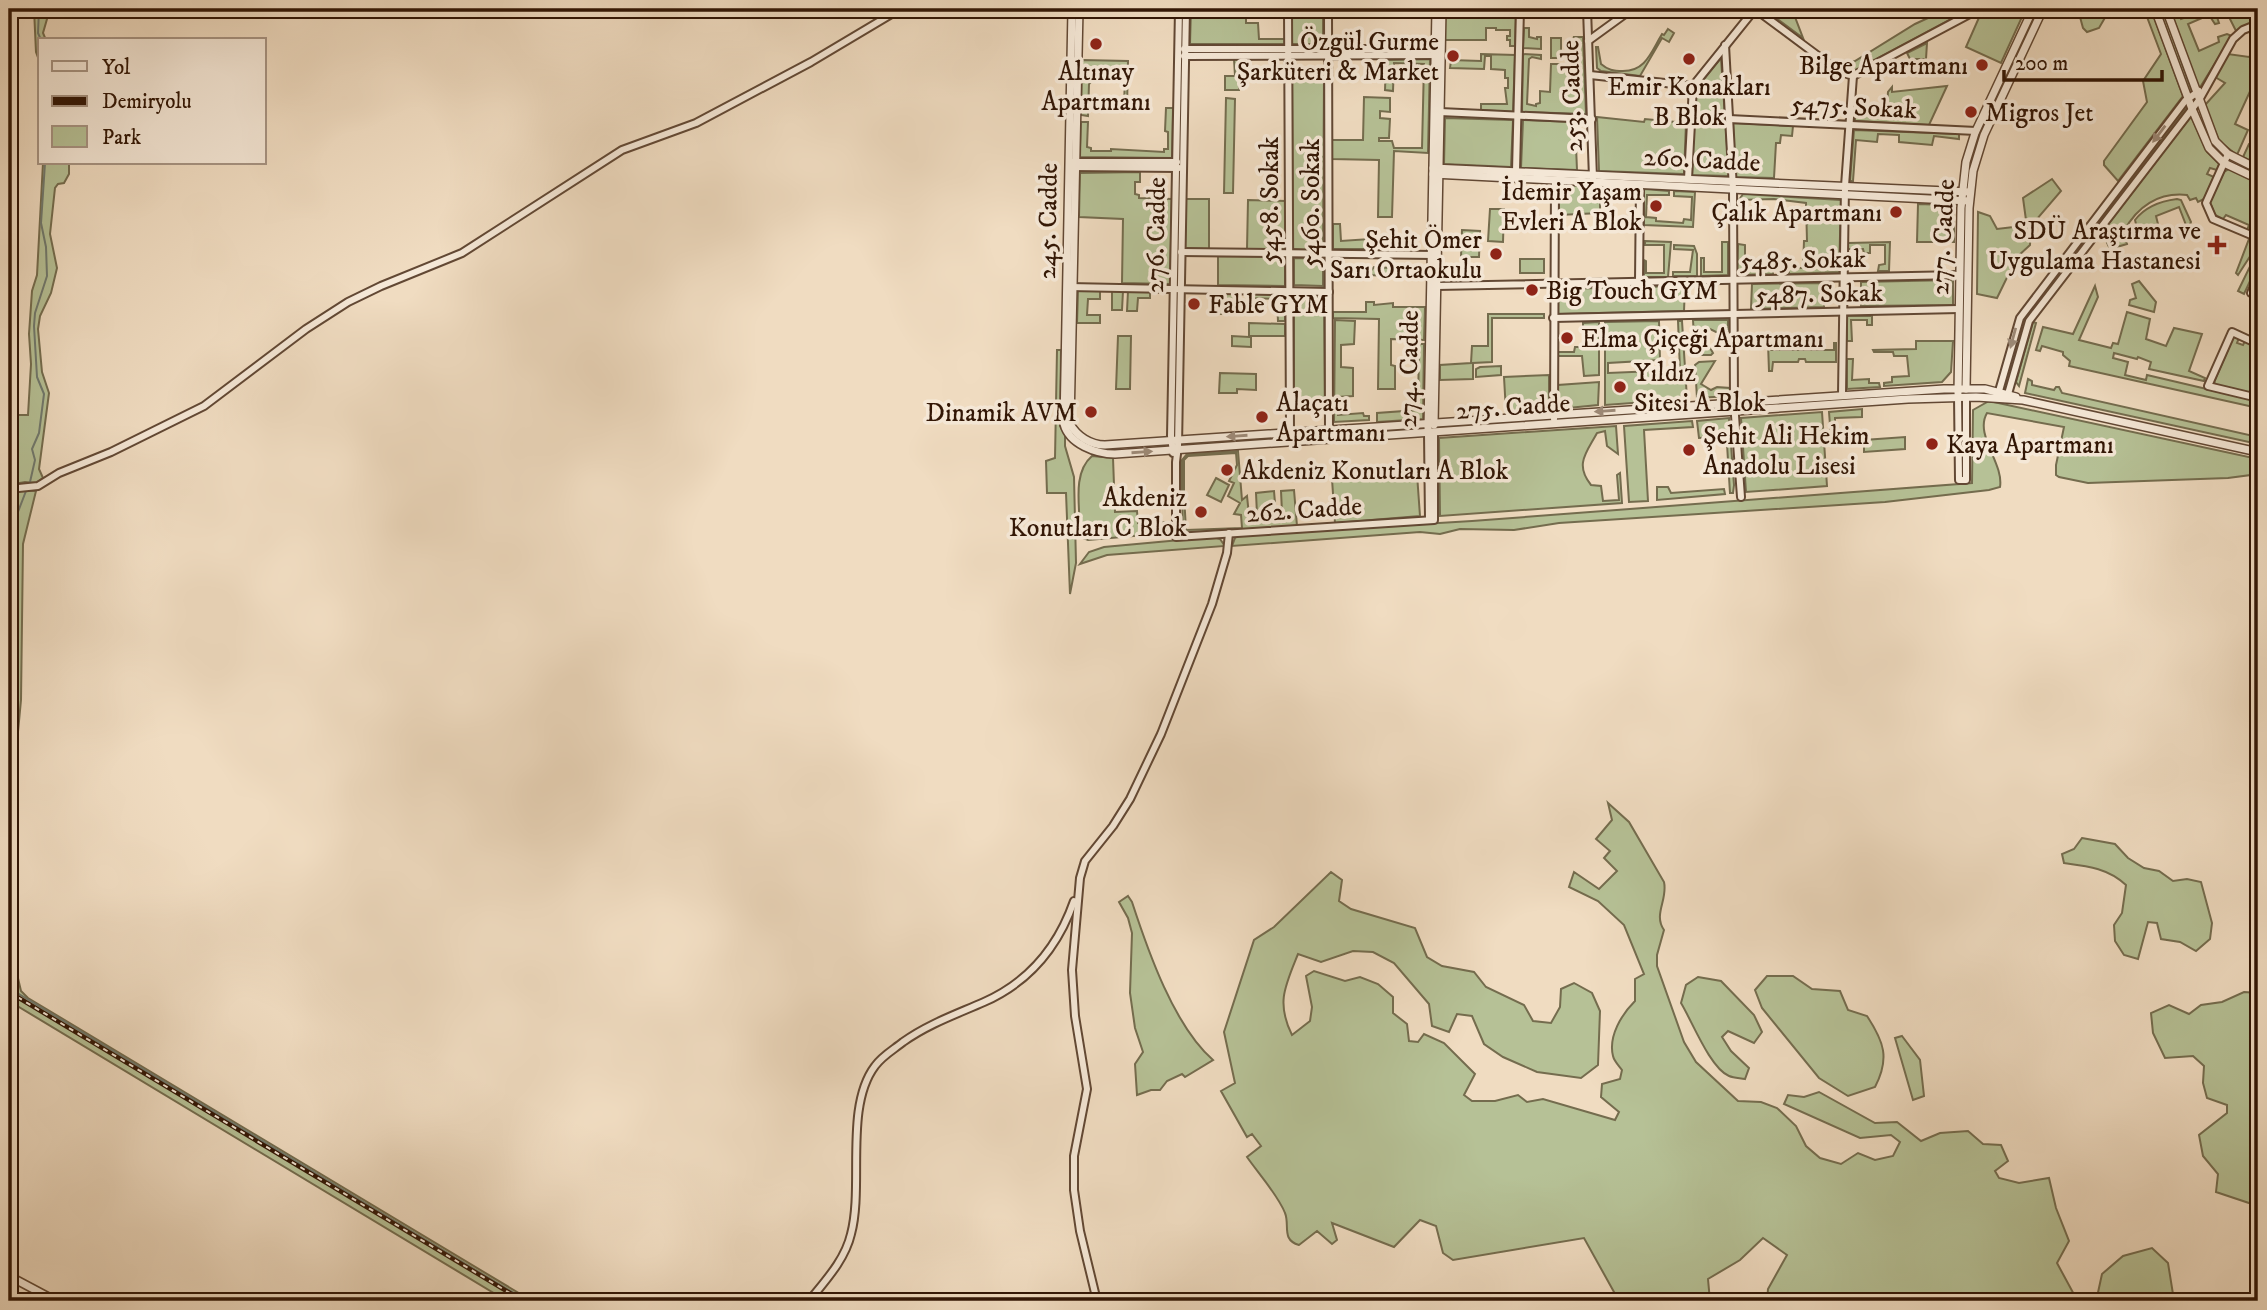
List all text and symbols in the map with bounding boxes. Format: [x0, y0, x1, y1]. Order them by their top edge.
place label: Özgül Gurme Şarküteri & Market [1237, 26, 1439, 89]
marker: Altınay Apartmanı [1088, 36, 1104, 52]
legend [38, 38, 266, 164]
scale bar [2004, 38, 2162, 82]
street label: 253. Cadde [1554, 39, 1591, 153]
marker: Özgül Gurme Şarküteri & Market [1445, 48, 1461, 64]
place label: Bilge Apartmanı [1799, 50, 1968, 83]
marker: Emir Konakları B Blok [1681, 51, 1697, 67]
text: 200 m [2015, 51, 2068, 77]
text: Yol [102, 55, 131, 81]
place label: Altınay Apartmanı [1041, 56, 1151, 119]
marker: Bilge Apartmanı [1974, 57, 1990, 73]
place label: Emir Konakları B Blok [1607, 71, 1771, 134]
street label: 5475. Sokak [1790, 88, 1918, 127]
text: Demiryolu [102, 89, 192, 115]
place label: Migros Jet [1985, 97, 2094, 130]
marker: Migros Jet [1963, 104, 1979, 120]
text: Park [102, 125, 142, 151]
one-way arrow [2153, 125, 2167, 143]
street label: 5458. Sokak [1254, 136, 1287, 263]
street label: 5460. Sokak [1295, 139, 1328, 267]
street label: 260. Cadde [1643, 141, 1761, 180]
street label: 245. Cadde [1031, 162, 1066, 280]
place label: İdemir Yaşam Evleri A Blok [1501, 175, 1642, 239]
street label: 276. Cadde [1139, 177, 1174, 293]
street label: 277. Cadde [1924, 178, 1963, 296]
place label: Çalık Apartmanı [1711, 197, 1882, 230]
marker: İdemir Yaşam Evleri A Blok [1648, 198, 1664, 214]
marker: Çalık Apartmanı [1888, 204, 1904, 220]
place label: SDÜ Araştırma ve Uygulama Hastanesi [1988, 215, 2201, 278]
place label: Şehit Ömer Sarı Ortaokulu [1330, 224, 1482, 287]
marker: SDÜ Araştırma ve Uygulama Hastanesi [2207, 235, 2227, 255]
street label: 5485. Sokak [1740, 243, 1867, 278]
marker: Şehit Ömer Sarı Ortaokulu [1488, 246, 1504, 262]
place label: Big Touch GYM [1546, 275, 1718, 308]
street label: 5487. Sokak [1755, 277, 1883, 312]
marker: Big Touch GYM [1524, 282, 1540, 298]
place label: Fable GYM [1208, 289, 1329, 322]
marker: Fable GYM [1186, 296, 1202, 312]
street label: 274. Cadde [1392, 310, 1427, 428]
place label: Elma Çiçeği Apartmanı [1581, 323, 1824, 356]
one-way arrow [2007, 327, 2018, 349]
marker: Elma Çiçeği Apartmanı [1559, 330, 1575, 346]
place label: Yıldız Sitesi A Blok [1634, 357, 1766, 420]
marker: Yıldız Sitesi A Blok [1612, 379, 1628, 395]
place label: Alaçatı Apartmanı [1276, 387, 1386, 450]
street label: 275. Cadde [1455, 387, 1571, 428]
place label: Dinamik AVM [926, 397, 1077, 430]
marker: Dinamik AVM [1083, 404, 1099, 420]
one-way arrow [1594, 406, 1616, 417]
marker: Alaçatı Apartmanı [1254, 409, 1270, 425]
place label: Şehit Ali Hekim Anadolu Lisesi [1703, 420, 1870, 483]
place label: Kaya Apartmanı [1946, 429, 2114, 462]
one-way arrow [1226, 431, 1248, 442]
marker: Kaya Apartmanı [1924, 436, 1940, 452]
marker: Şehit Ali Hekim Anadolu Lisesi [1681, 442, 1697, 458]
one-way arrow [1131, 446, 1153, 457]
place label: Akdeniz Konutları A Blok [1241, 455, 1509, 488]
marker: Akdeniz Konutları A Blok [1219, 462, 1235, 478]
place label: Akdeniz Konutları C Blok [1009, 482, 1187, 545]
street label: 262. Cadde [1245, 490, 1363, 531]
marker: Akdeniz Konutları C Blok [1193, 504, 1209, 520]

